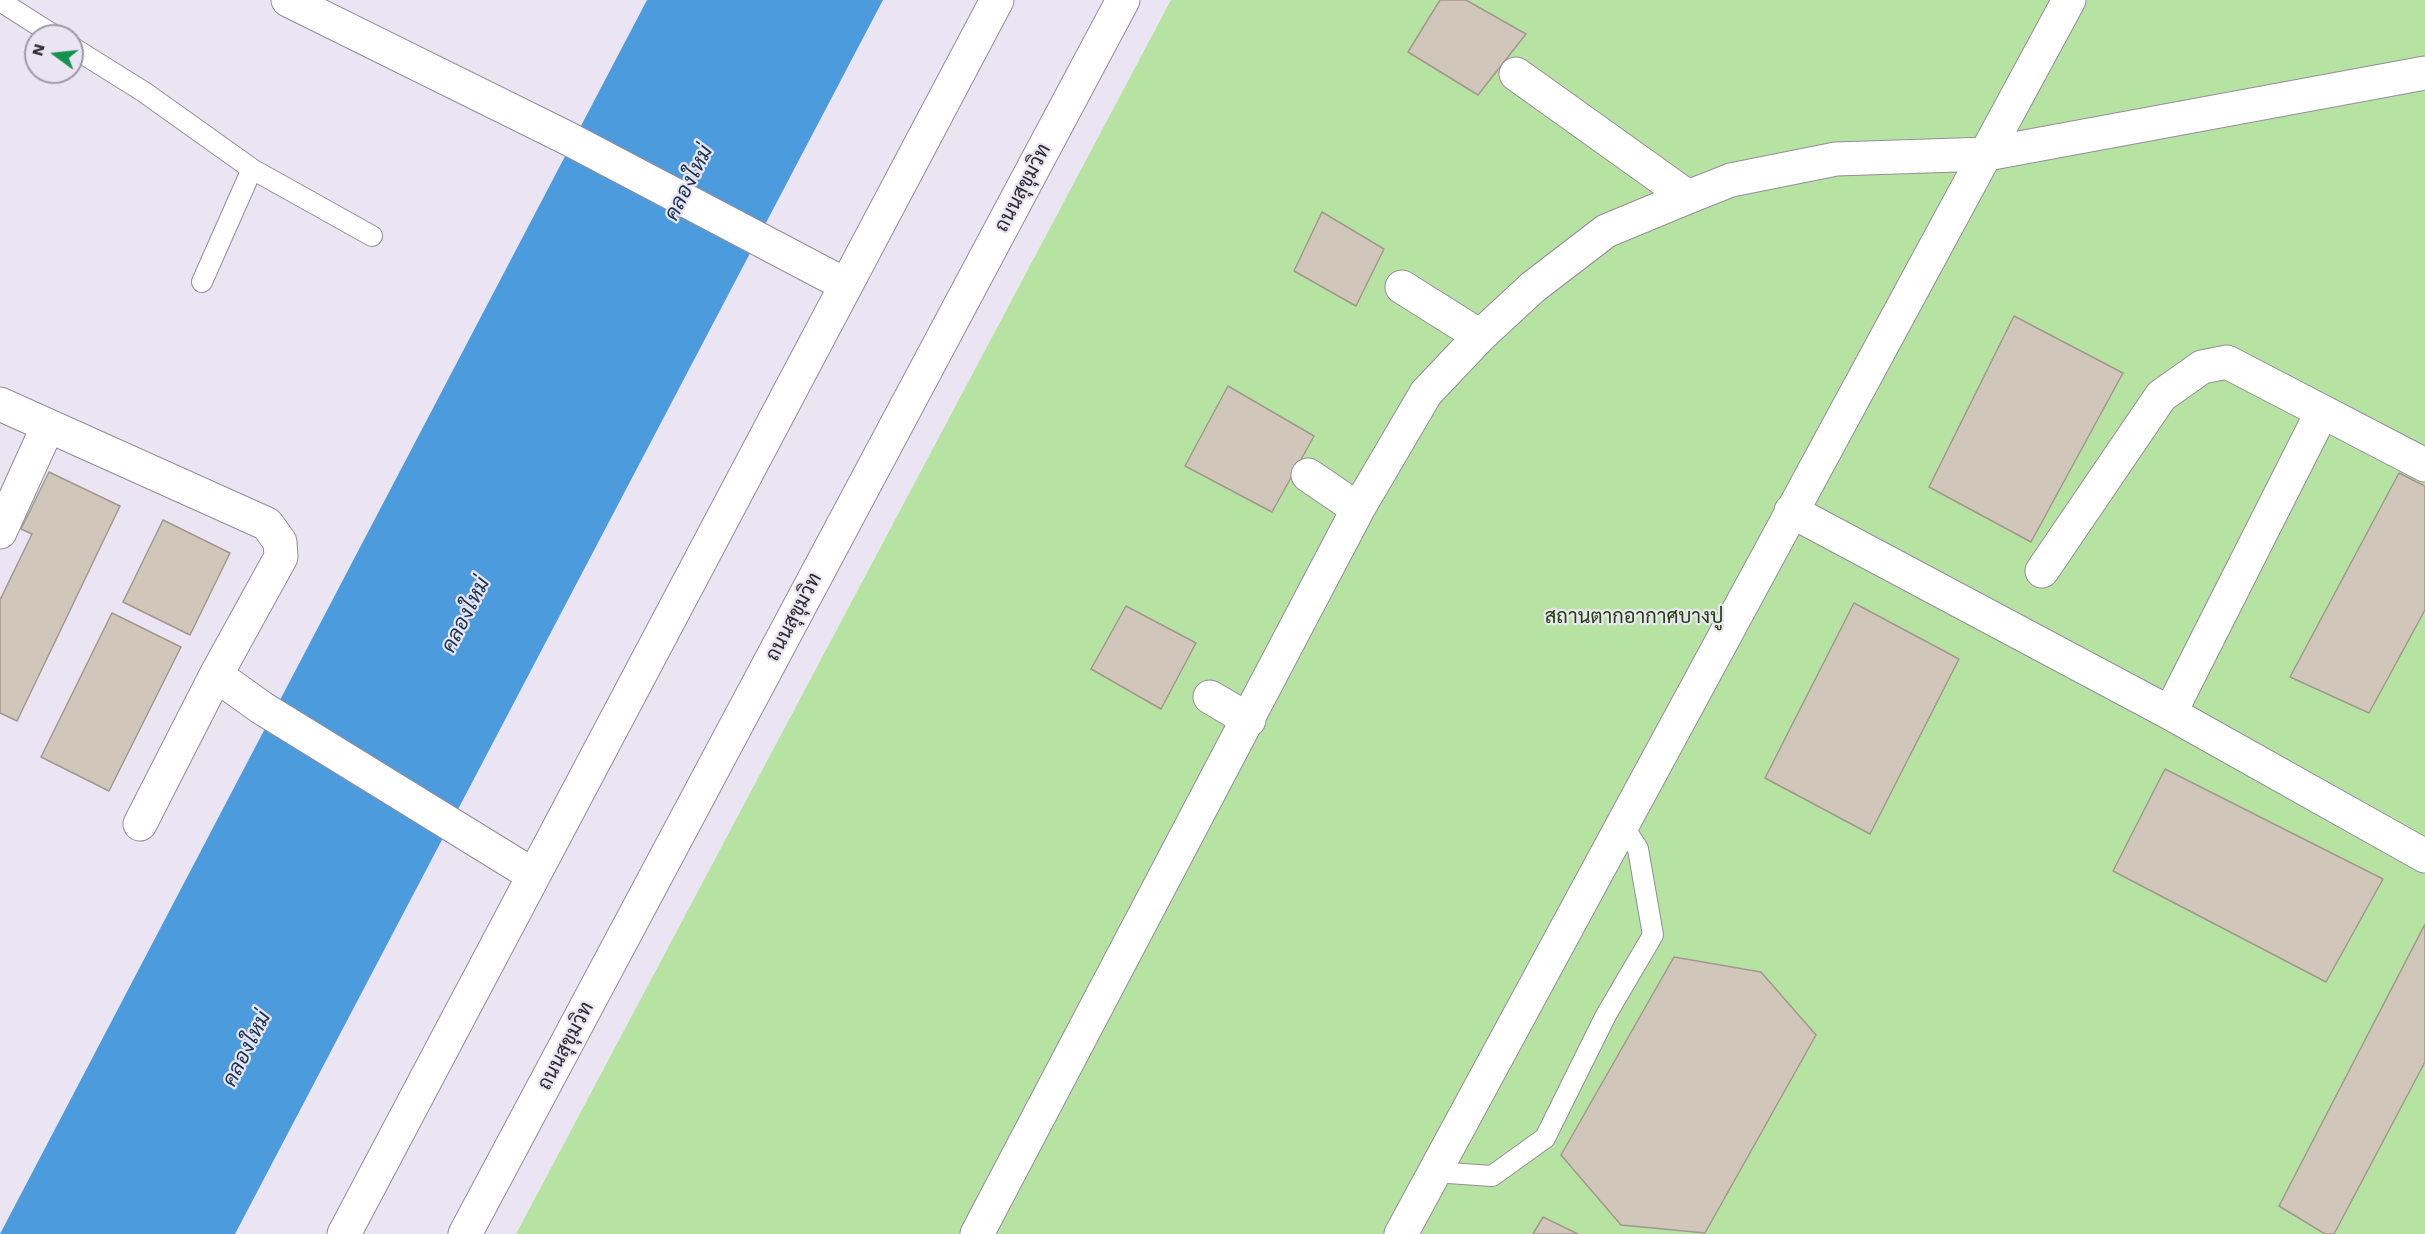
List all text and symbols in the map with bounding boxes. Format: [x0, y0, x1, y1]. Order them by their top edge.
north arrow [24, 24, 84, 84]
text: N [27, 42, 49, 58]
street label: ถนนสุขุมวิท [990, 140, 1056, 236]
water label: คลองใหม่ [659, 141, 719, 225]
street label: ถนนสุขุมวิท [761, 569, 827, 665]
water label: คลองใหม่ [436, 573, 496, 657]
park label: สถานตากอากาศบางปู [1545, 605, 1723, 629]
street label: ถนนสุขุมวิท [533, 998, 599, 1094]
water label: คลองใหม่ [217, 1007, 277, 1091]

